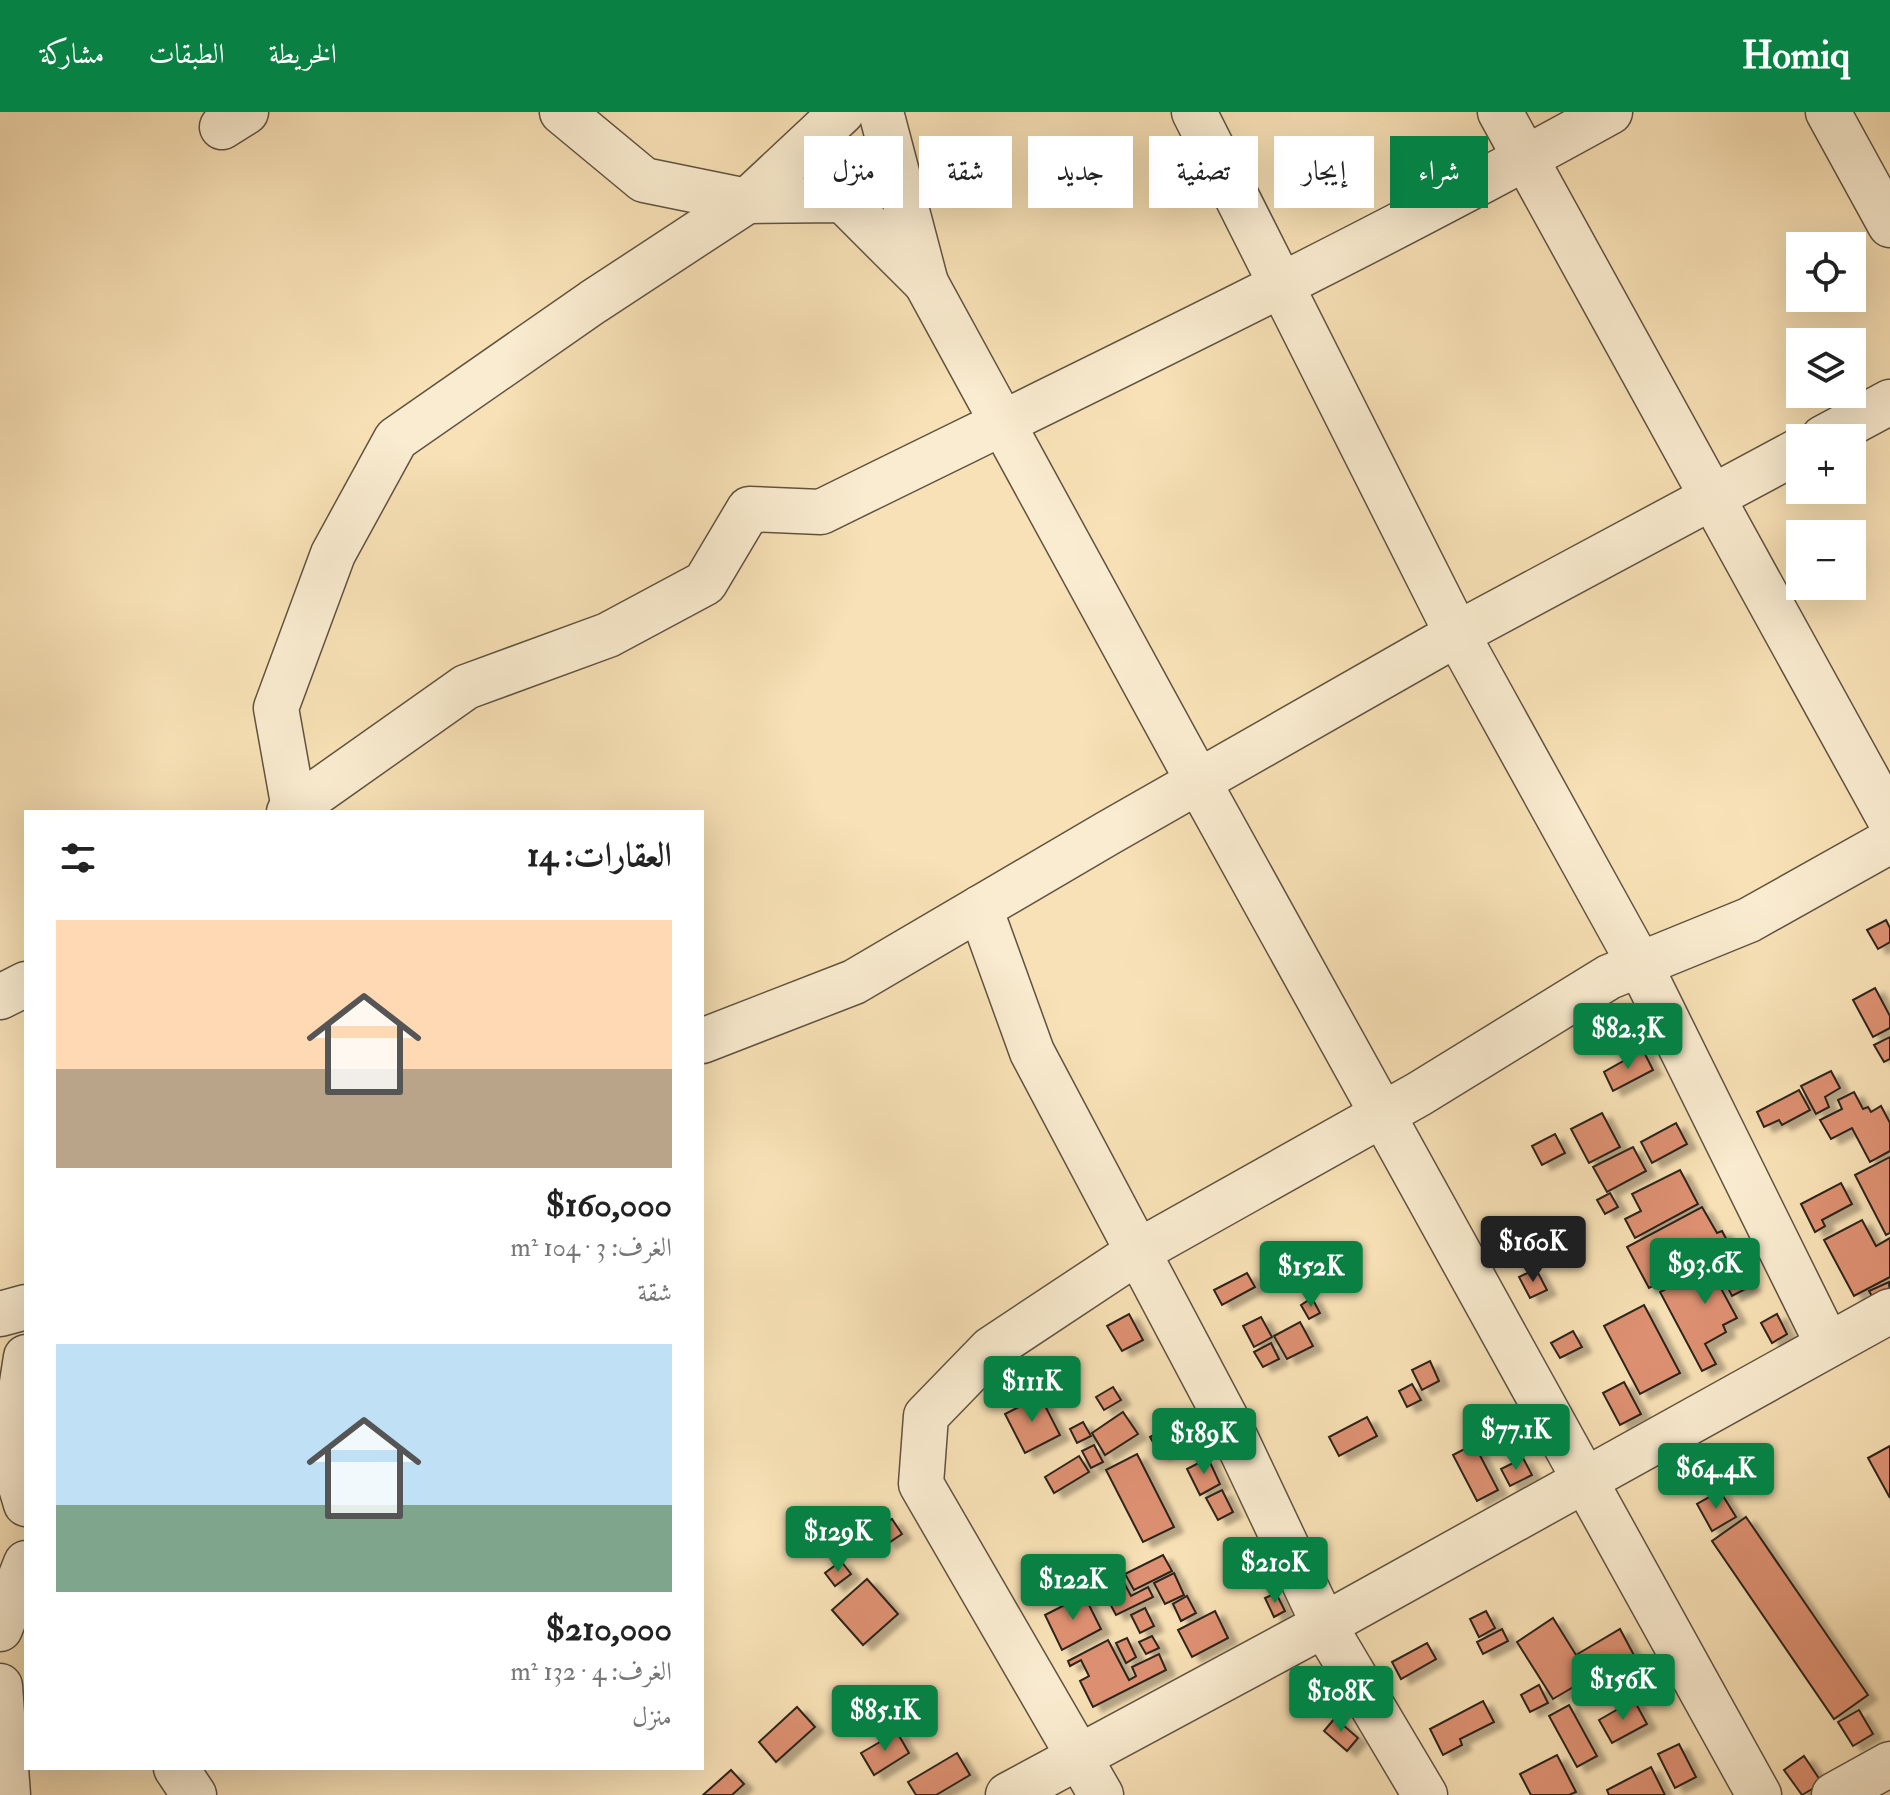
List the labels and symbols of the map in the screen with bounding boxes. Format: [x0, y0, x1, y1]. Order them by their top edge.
pin: $82.3K [1563, 1003, 1693, 1071]
pin: $160K [1477, 1216, 1589, 1284]
pin: $93.6K [1640, 1238, 1770, 1306]
pin: $152K [1255, 1241, 1367, 1309]
pin: $111K [976, 1356, 1088, 1424]
pin: $77.1K [1451, 1404, 1581, 1472]
pin: $189K [1148, 1408, 1260, 1476]
pin: $64.4K [1651, 1443, 1781, 1511]
pin: $129K [782, 1506, 894, 1574]
pin: $210K [1219, 1537, 1331, 1605]
pin: $122K [1017, 1554, 1129, 1622]
pin: $156K [1567, 1654, 1679, 1722]
pin: $108K [1285, 1666, 1397, 1734]
pin: $85.1K [820, 1685, 950, 1753]

